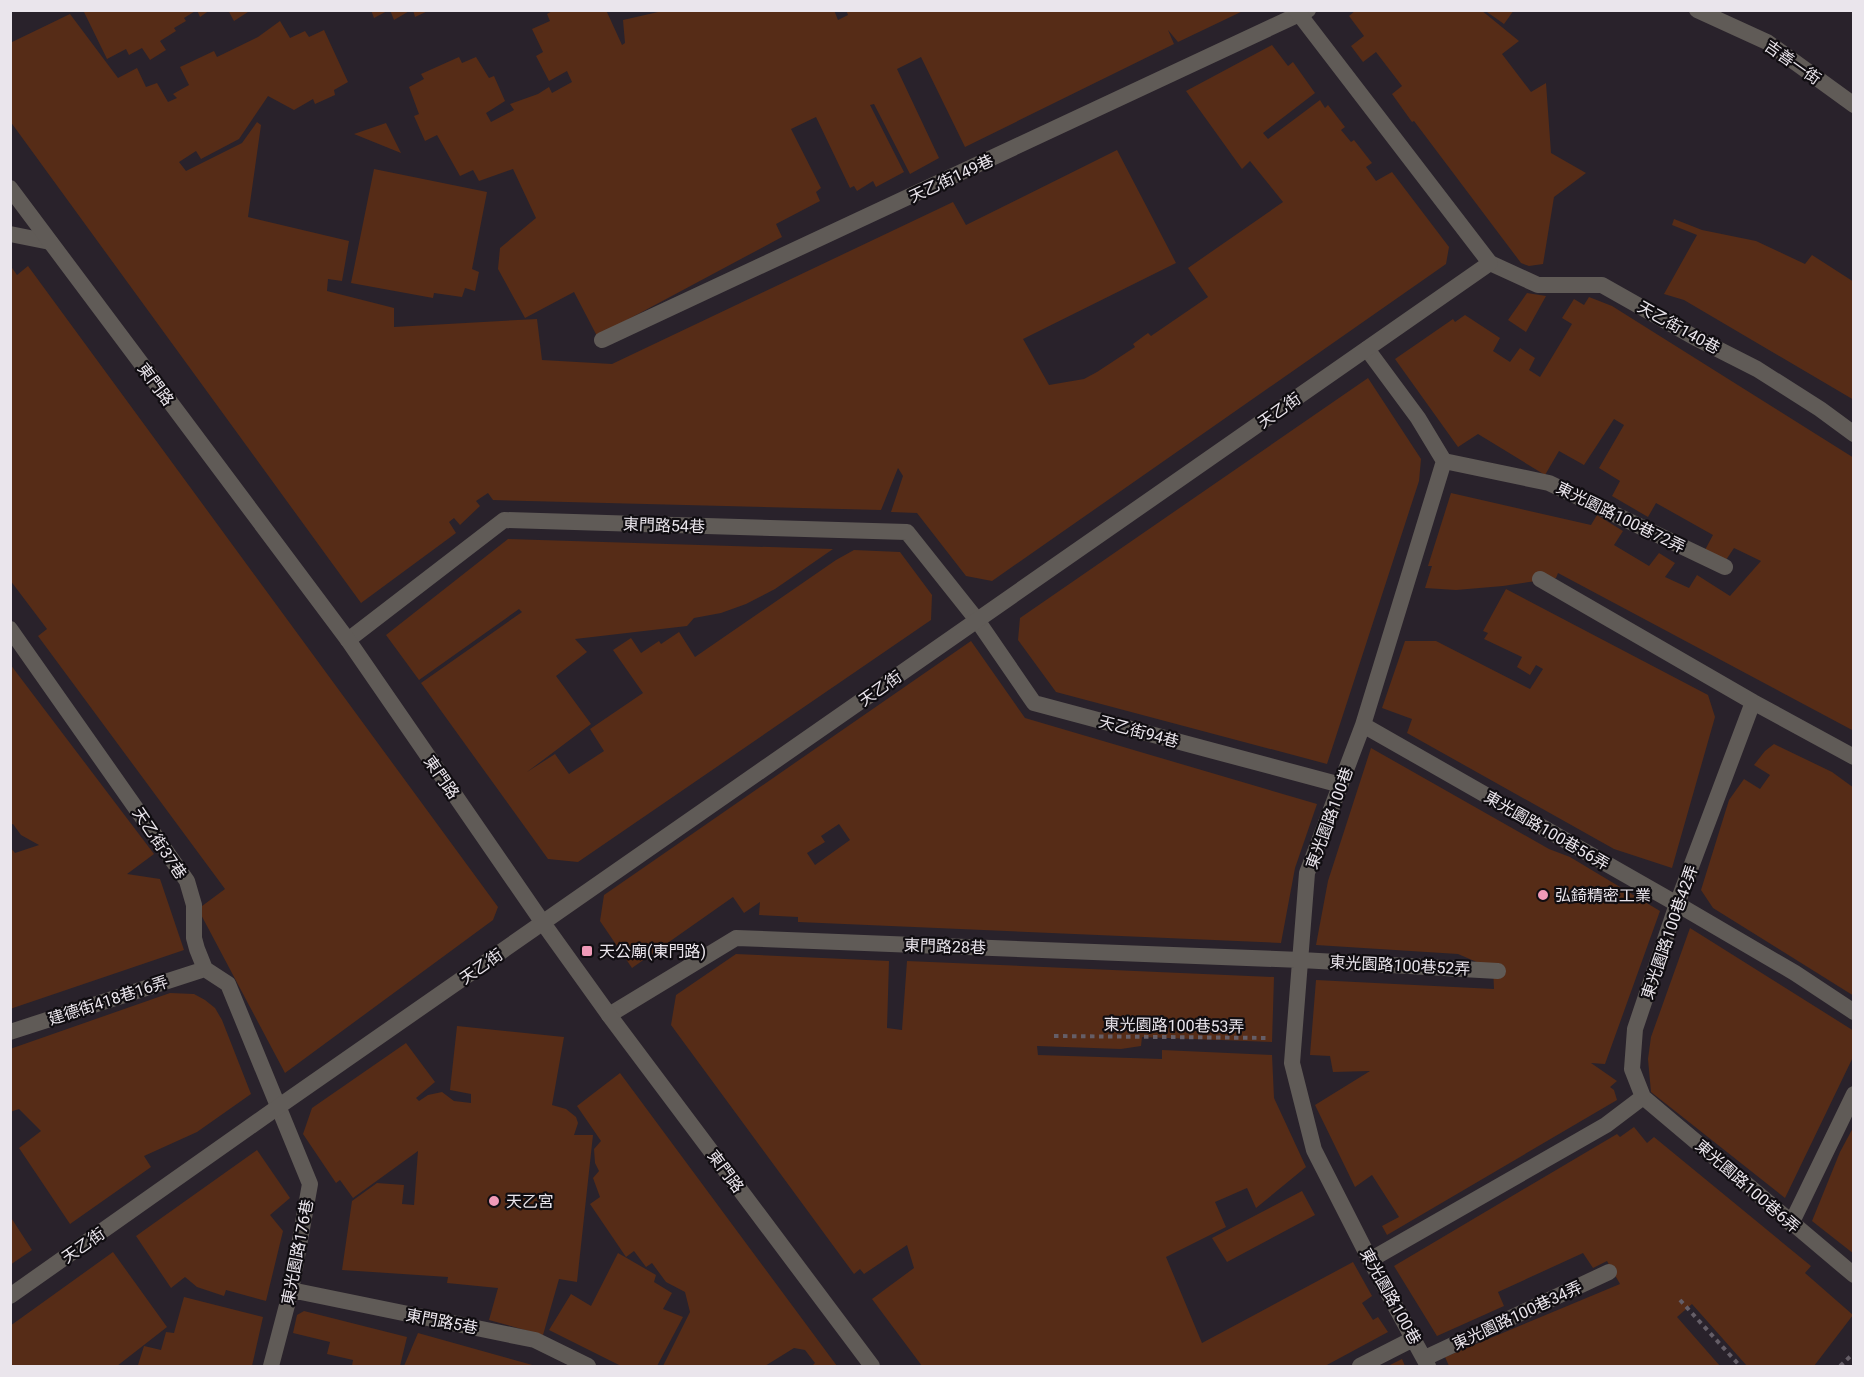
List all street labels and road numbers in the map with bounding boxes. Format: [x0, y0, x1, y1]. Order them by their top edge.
street label: 吉善一街 [1761, 36, 1824, 89]
street label: 天乙街149巷 [906, 151, 996, 206]
street label: 天乙街140巷 [1634, 297, 1723, 358]
street label: 東門路 [134, 359, 178, 409]
street label: 天乙街 [1254, 389, 1304, 432]
street label: 東光園路100巷72弄 [1553, 478, 1688, 557]
street label: 東門路54巷 [623, 515, 705, 536]
street label: 天乙街 [855, 667, 905, 710]
street label: 天乙街94巷 [1097, 712, 1181, 751]
street label: 東門路 [420, 752, 463, 802]
street label: 東光園路100巷 [1302, 765, 1357, 872]
street label: 東光園路100巷56弄 [1481, 787, 1613, 874]
street label: 天乙街37巷 [129, 804, 190, 883]
street label: 東光園路100巷42弄 [1638, 862, 1701, 1002]
street label: 東門路28巷 [904, 936, 986, 957]
street label: 天乙街 [456, 945, 506, 988]
street label: 東光園路100巷52弄 [1329, 952, 1471, 979]
street label: 建德街418巷16弄 [46, 972, 171, 1029]
street label: 東光園路100巷53弄 [1103, 1015, 1245, 1036]
street label: 東光園路100巷6弄 [1692, 1136, 1804, 1237]
street label: 東門路 [704, 1146, 748, 1196]
street label: 東光園路176巷 [278, 1198, 317, 1306]
street label: 天乙街 [58, 1224, 108, 1267]
street label: 東光園路100巷 [1356, 1245, 1425, 1348]
street label: 東光園路100巷34弄 [1449, 1277, 1585, 1354]
street label: 東門路5巷 [404, 1305, 480, 1338]

